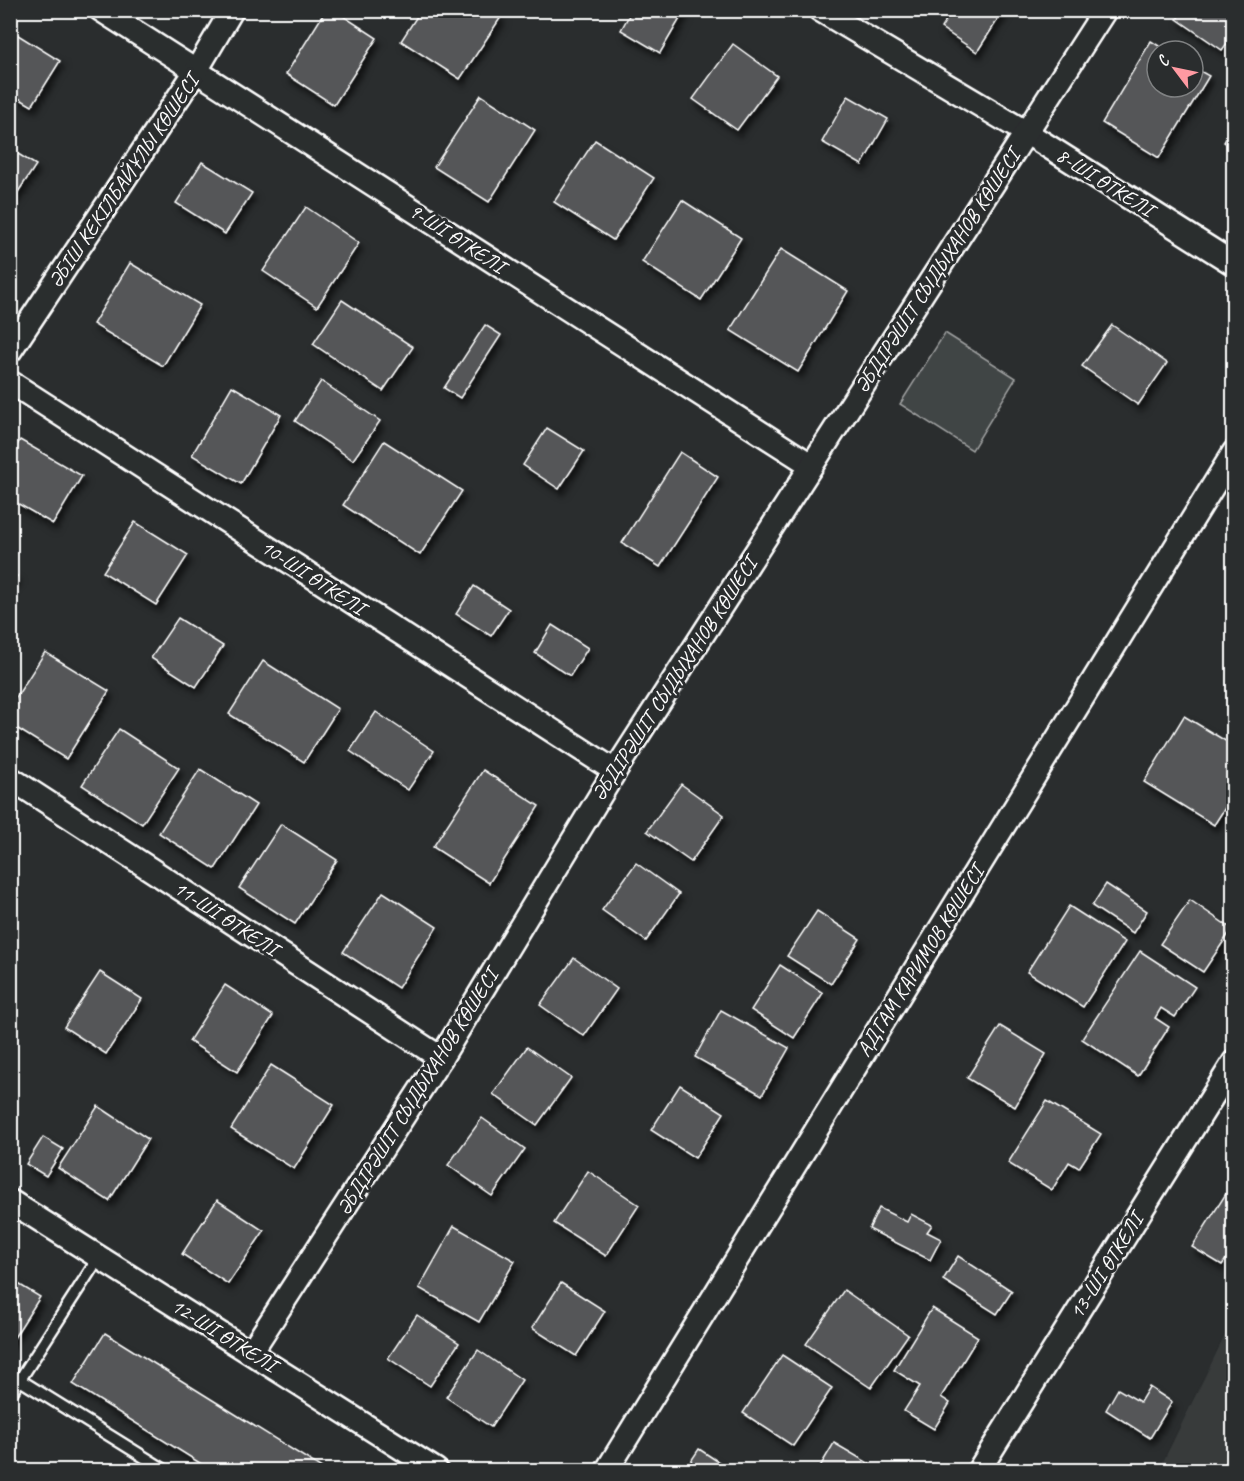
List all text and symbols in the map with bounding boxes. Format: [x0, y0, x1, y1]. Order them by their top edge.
north arrow [1145, 39, 1205, 99]
text: С [1153, 51, 1175, 70]
street label: ӘБІШ КЕКІЛБАЙҰЛЫ КӨШЕСІ [42, 66, 207, 292]
street label: ӘБДІРӘШІТ СЫДЫХАНОВ КӨШЕСІ [849, 141, 1028, 398]
street label: 8-ШІ ӨТКЕЛІ [1052, 142, 1162, 225]
street label: 9-ШІ ӨТКЕЛІ [404, 197, 514, 281]
street label: 10-ШІ ӨТКЕЛІ [256, 534, 374, 623]
street label: ӘБДІРӘШІТ СЫДЫХАНОВ КӨШЕСІ [586, 549, 765, 806]
street label: АДГАМ КАРИМОВ КӨШЕСІ [851, 857, 992, 1061]
street label: 11-ШІ ӨТКЕЛІ [169, 875, 287, 964]
street label: ӘБДІРӘШІТ СЫДЫХАНОВ КӨШЕСІ [330, 960, 506, 1220]
street label: 13-ШІ ӨТКЕЛІ [1063, 1205, 1151, 1323]
street label: 12-ШІ ӨТКЕЛІ [167, 1292, 285, 1380]

